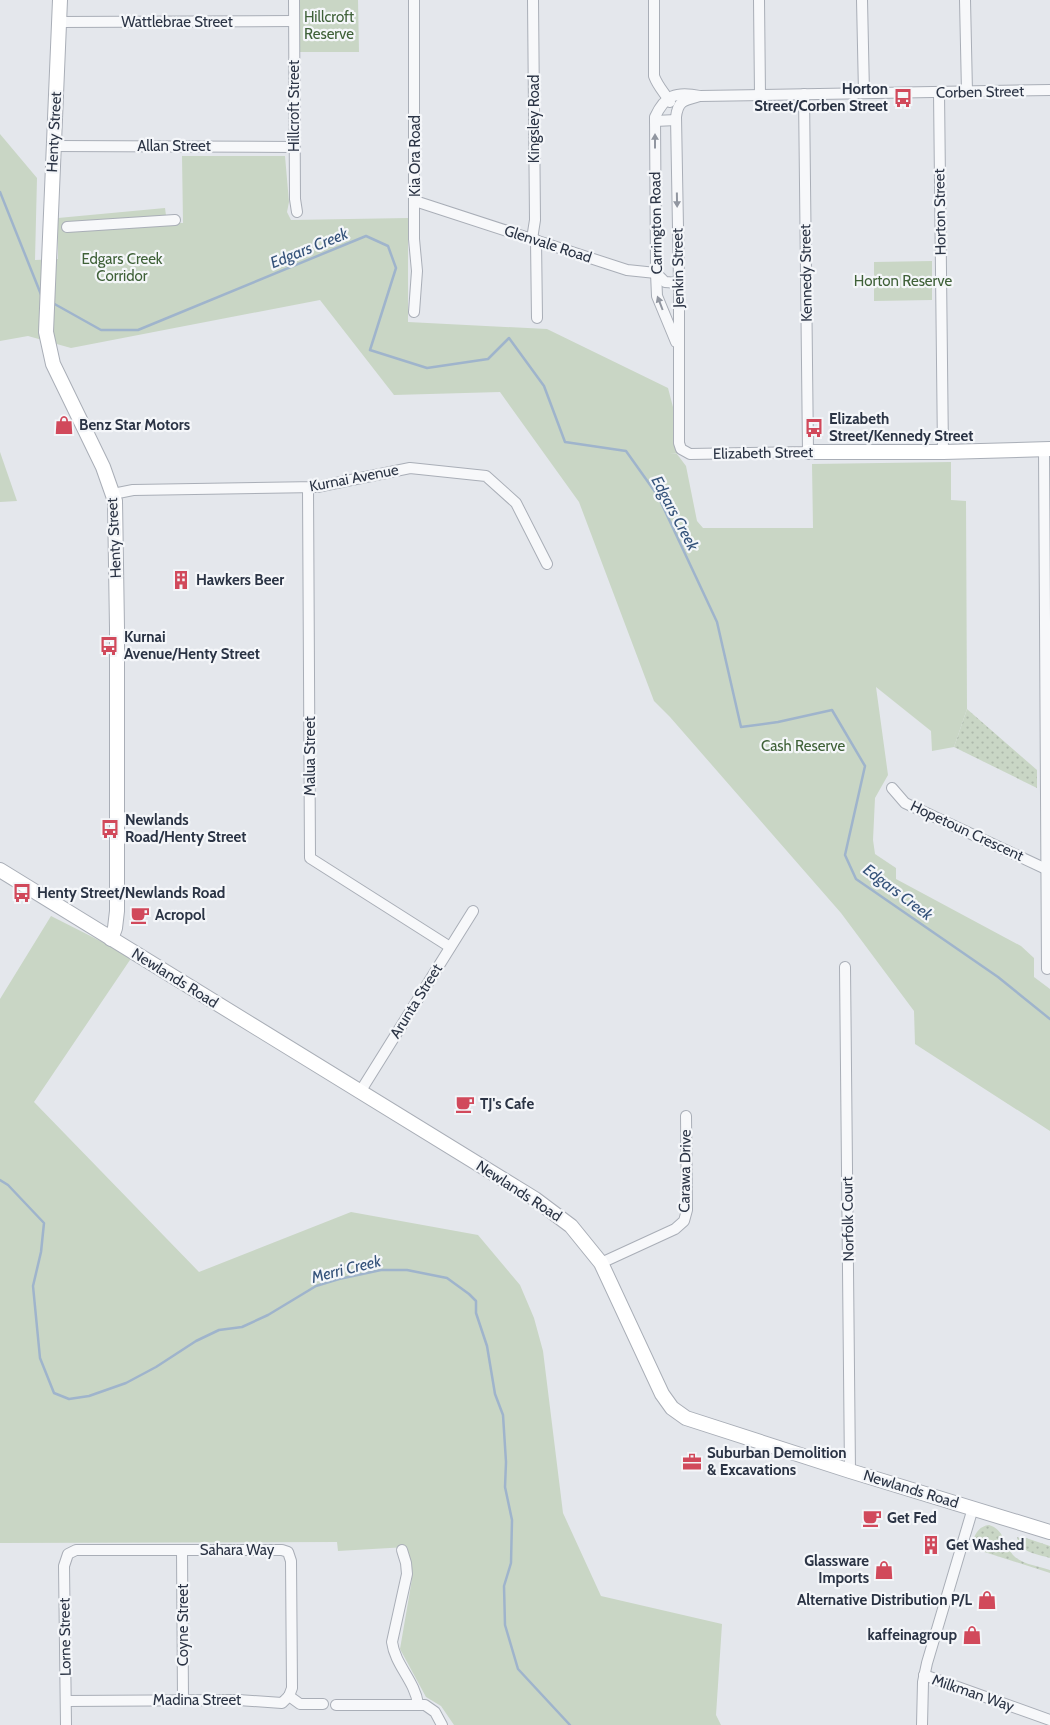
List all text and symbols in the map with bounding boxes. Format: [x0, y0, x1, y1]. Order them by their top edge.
park label: Hillcroft Reserve [304, 8, 354, 43]
street label: Wattlebrae Street [121, 13, 233, 31]
street label: Hillcroft Street [285, 60, 303, 152]
street label: Kingsley Road [525, 75, 543, 163]
place label: Horton Street/Corben Street [754, 80, 888, 115]
street label: Corben Street [936, 82, 1024, 102]
bus stop icon: Horton Street/Corben Street [892, 87, 914, 109]
street label: Henty Street [43, 91, 65, 173]
street label: Kia Ora Road [406, 115, 424, 197]
one-way arrow [651, 133, 659, 149]
street label: Allan Street [137, 137, 211, 155]
street label: Horton Street [930, 168, 950, 256]
street label: Carrington Road [646, 172, 666, 274]
one-way arrow [674, 192, 682, 208]
street label: Glenvale Road [502, 221, 594, 267]
water label: Edgars Creek [267, 223, 352, 272]
street label: Kennedy Street [796, 224, 816, 322]
street label: Jenkin Street [668, 228, 688, 309]
park label: Edgars Creek Corridor [81, 250, 163, 285]
park label: Horton Reserve [854, 272, 953, 290]
one-way arrow [656, 295, 664, 310]
place label: Elizabeth Street/Kennedy Street [829, 410, 973, 445]
shop icon: Benz Star Motors [53, 414, 75, 436]
place label: Benz Star Motors [79, 416, 190, 434]
bus stop icon: Elizabeth Street/Kennedy Street [803, 417, 825, 439]
street label: Elizabeth Street [713, 443, 813, 463]
street label: Kurnai Avenue [308, 460, 400, 495]
water label: Edgars Creek [647, 472, 703, 555]
street label: Henty Street [103, 497, 125, 579]
building icon: Hawkers Beer [170, 569, 192, 591]
place label: Hawkers Beer [196, 571, 284, 589]
place label: Kurnai Avenue/Henty Street [124, 628, 260, 663]
bus stop icon: Kurnai Avenue/Henty Street [98, 635, 120, 657]
street label: Malua Street [301, 716, 319, 796]
park label: Cash Reserve [761, 737, 845, 755]
street label: Hopetoun Crescent [908, 797, 1026, 865]
place label: Newlands Road/Henty Street [125, 811, 246, 846]
bus stop icon: Newlands Road/Henty Street [99, 818, 121, 840]
water label: Edgars Creek [860, 860, 937, 925]
bus stop icon: Henty Street/Newlands Road [11, 882, 33, 904]
place label: Henty Street/Newlands Road [37, 884, 225, 902]
cafe icon: Acropol [129, 904, 151, 926]
place label: Acropol [155, 906, 206, 924]
street label: Newlands Road [128, 944, 222, 1012]
street label: Arunta Street [386, 960, 446, 1042]
cafe icon: TJ's Cafe [454, 1093, 476, 1115]
place label: TJ's Cafe [480, 1095, 534, 1113]
street label: Carawa Drive [675, 1129, 695, 1213]
street label: Newlands Road [473, 1157, 565, 1225]
street label: Norfolk Court [838, 1176, 858, 1262]
water label: Merri Creek [308, 1251, 384, 1287]
place label: Suburban Demolition & Excavations [707, 1444, 847, 1479]
office icon: Suburban Demolition & Excavations [681, 1451, 703, 1473]
street label: Newlands Road [861, 1466, 961, 1512]
cafe icon: Get Fed [861, 1507, 883, 1529]
place label: Get Fed [887, 1509, 937, 1527]
building icon: Get Washed [920, 1534, 942, 1556]
place label: Get Washed [946, 1536, 1024, 1554]
street label: Sahara Way [200, 1541, 275, 1559]
place label: Glassware Imports [804, 1552, 869, 1587]
shop icon: Glassware Imports [873, 1559, 895, 1581]
street label: Coyne Street [174, 1584, 192, 1666]
shop icon: Alternative Distribution P/L [976, 1589, 998, 1611]
place label: Alternative Distribution P/L [797, 1591, 972, 1609]
street label: Lorne Street [55, 1598, 75, 1676]
shop icon: kaffeinagroup [961, 1624, 983, 1646]
place label: kaffeinagroup [867, 1626, 957, 1644]
street label: Milkman Way [930, 1671, 1017, 1716]
street label: Madina Street [153, 1691, 241, 1709]

